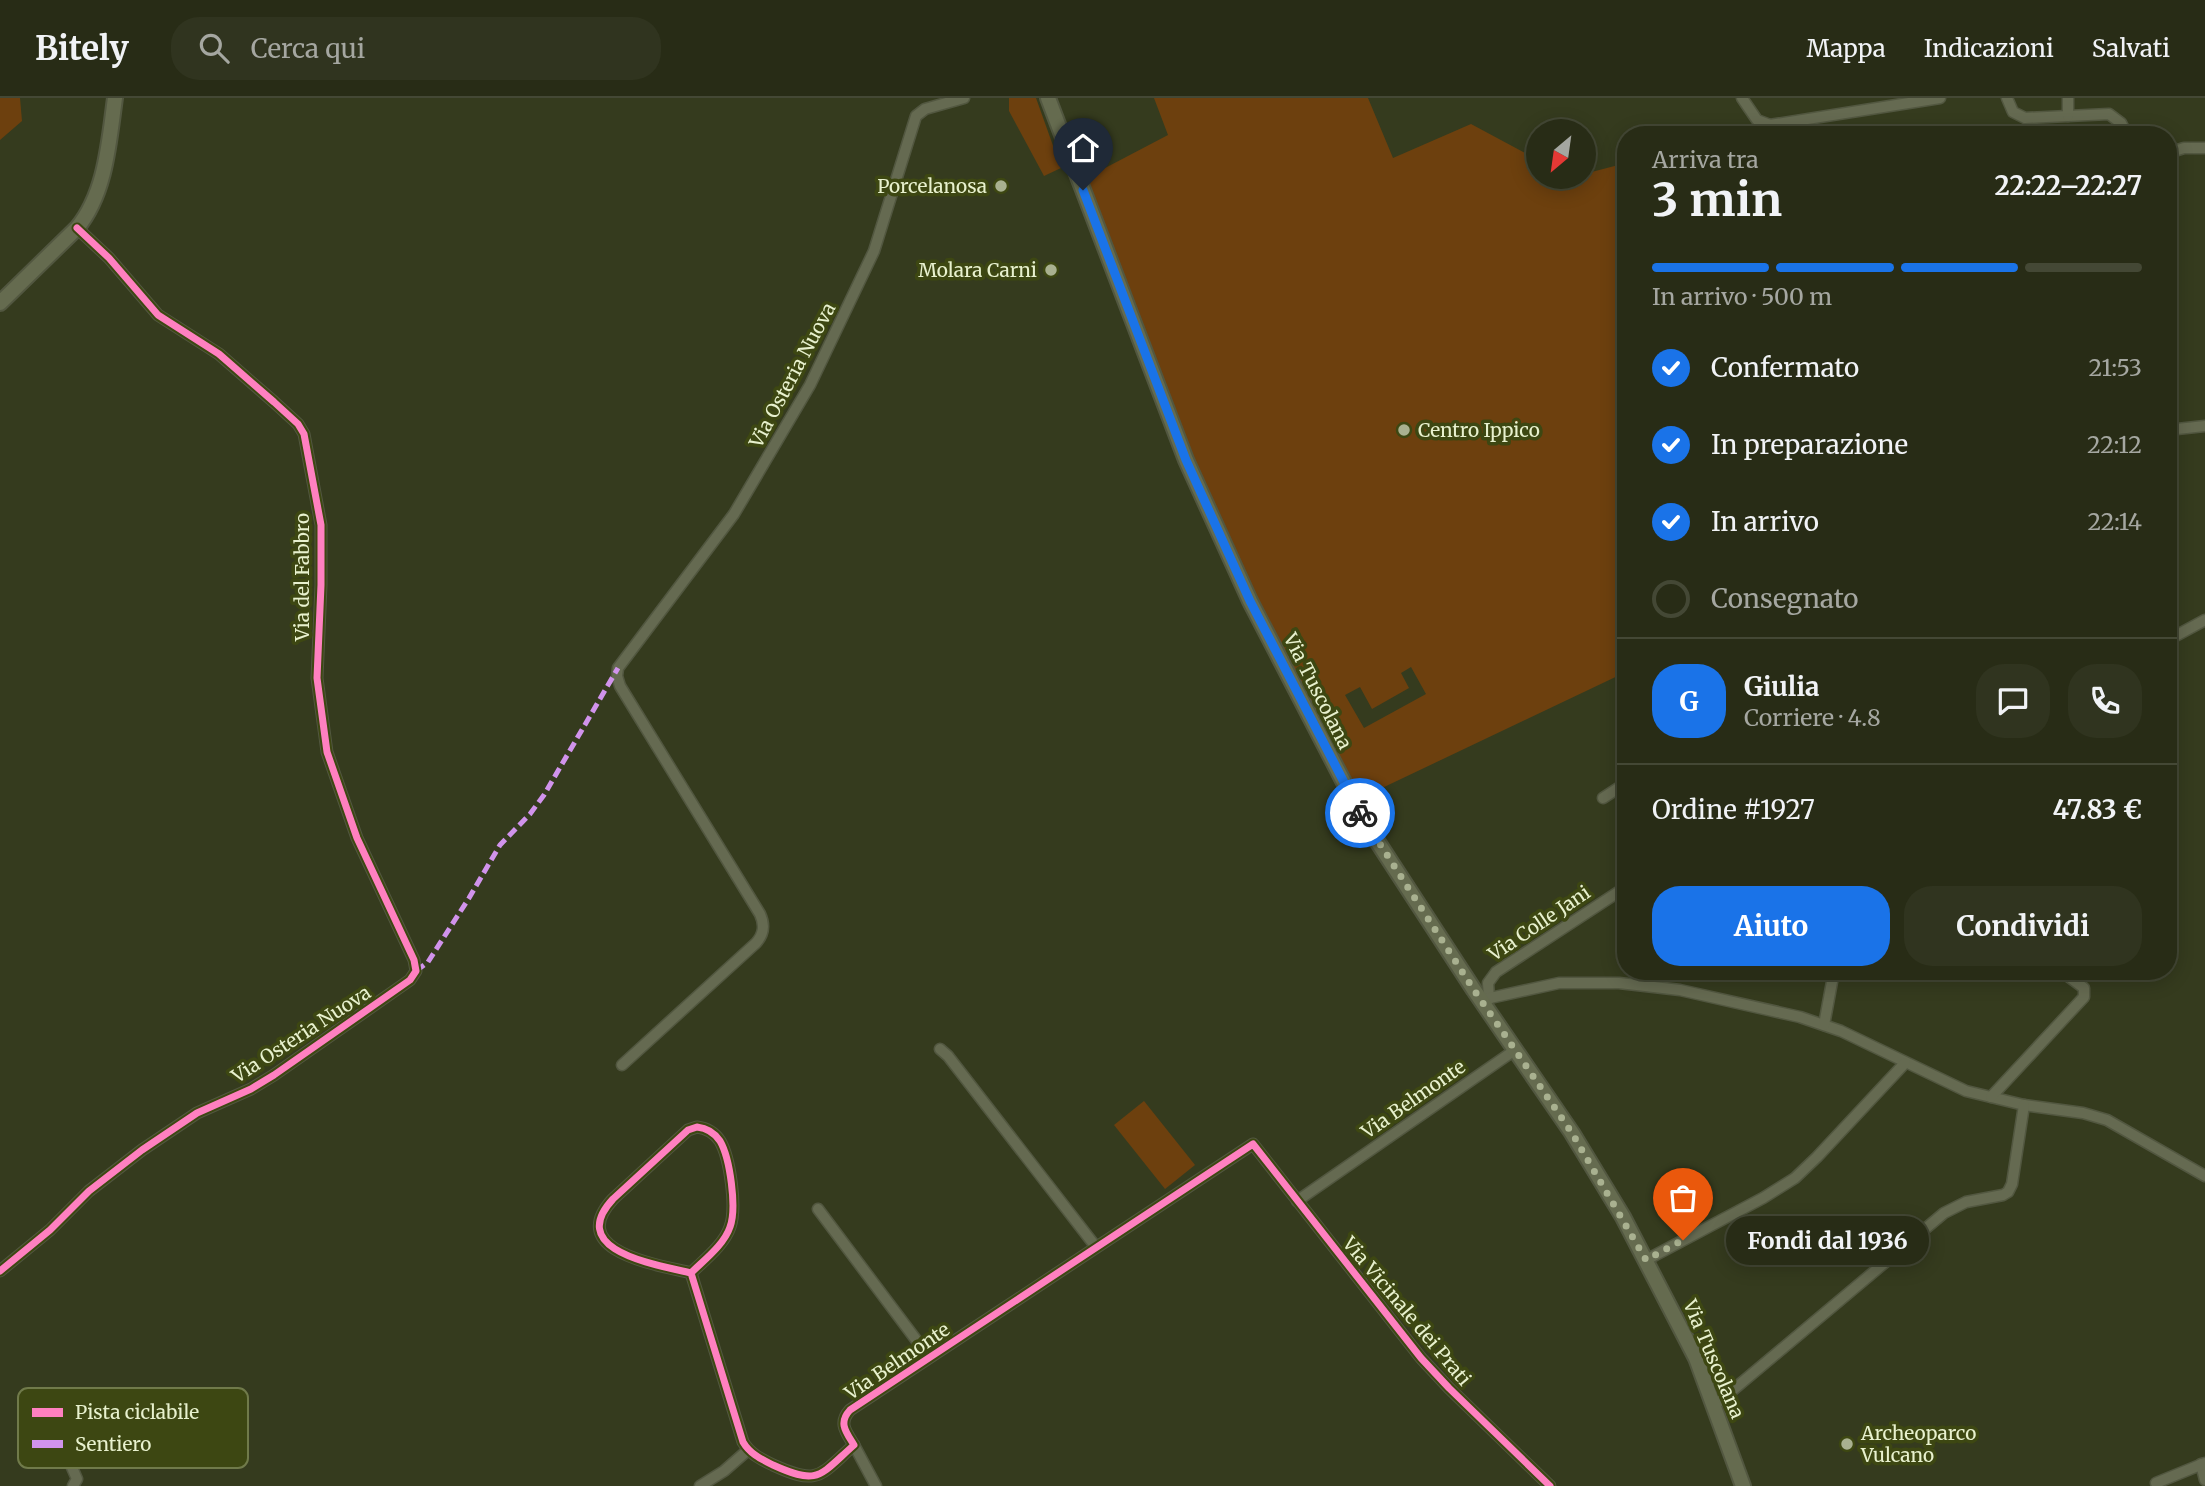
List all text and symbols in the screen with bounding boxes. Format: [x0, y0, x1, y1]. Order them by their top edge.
search box [171, 17, 661, 80]
text: Bitely [35, 28, 129, 69]
icon: search [195, 29, 233, 67]
text: Cerca qui [251, 32, 365, 65]
text: Mappa [1807, 33, 1886, 64]
text: Indicazioni [1924, 33, 2054, 64]
text: Salvati [2092, 33, 2170, 64]
pin [1053, 118, 1113, 190]
north arrow [1526, 119, 1596, 189]
map controls [1526, 119, 1596, 189]
icon: home [1064, 129, 1102, 167]
text: Arriva tra [1652, 145, 1758, 174]
text: 22:22–22:27 [1995, 169, 2142, 202]
text: 3 min [1652, 171, 1782, 229]
place label: Porcelanosa [877, 174, 987, 198]
marker: Porcelanosa [993, 178, 1009, 194]
place label: Molara Carni [918, 258, 1037, 282]
marker: Molara Carni [1043, 262, 1059, 278]
text: In arrivo · 500 m [1652, 282, 1832, 311]
street label: Via Osteria Nuova [743, 298, 840, 453]
icon: check [1652, 349, 1690, 387]
text: Confermato [1711, 351, 1859, 384]
text: 21:53 [2089, 353, 2142, 382]
place label: Centro Ippico [1418, 418, 1540, 442]
marker: Centro Ippico [1396, 422, 1412, 438]
icon: check [1652, 426, 1690, 464]
text: In preparazione [1711, 428, 1908, 461]
text: 22:12 [2087, 430, 2142, 459]
icon: check [1652, 503, 1690, 541]
text: In arrivo [1711, 505, 1819, 538]
text: 22:14 [2088, 507, 2142, 536]
street label: Via del Fabbro [290, 513, 314, 642]
text: Consegnato [1711, 582, 1859, 615]
street label: Via Tuscolana [1278, 628, 1358, 753]
button: chat [1976, 664, 2050, 738]
button: phone [2068, 664, 2142, 738]
text: Giulia [1744, 670, 1820, 703]
text: G [1680, 685, 1698, 718]
text: Corriere · 4.8 [1744, 703, 1881, 732]
courier [1325, 778, 1395, 848]
text: Ordine #1927 [1652, 793, 1815, 826]
text: 47.83 € [2053, 793, 2142, 826]
icon: bike [1341, 794, 1379, 832]
street label: Via Colle Jani [1483, 880, 1595, 967]
button: Aiuto [1652, 886, 1890, 966]
button: Condividi [1904, 886, 2142, 966]
street label: Via Osteria Nuova [226, 980, 375, 1088]
street label: Via Belmonte [1356, 1054, 1470, 1144]
pin [1653, 1168, 1713, 1240]
icon: bag [1664, 1179, 1702, 1217]
callout: Fondi dal 1936 [1725, 1216, 1928, 1264]
text: Fondi dal 1936 [1747, 1226, 1908, 1255]
street label: Via Vicinale dei Prati [1337, 1231, 1476, 1390]
street label: Via Tuscolana [1678, 1295, 1750, 1422]
street label: Via Belmonte [839, 1317, 954, 1405]
legend [18, 1388, 248, 1468]
text: Pista ciclabile [75, 1400, 199, 1424]
place label: Archeoparco Vulcano [1860, 1421, 1976, 1467]
text: Sentiero [75, 1432, 151, 1456]
marker: Archeoparco Vulcano [1839, 1436, 1855, 1452]

